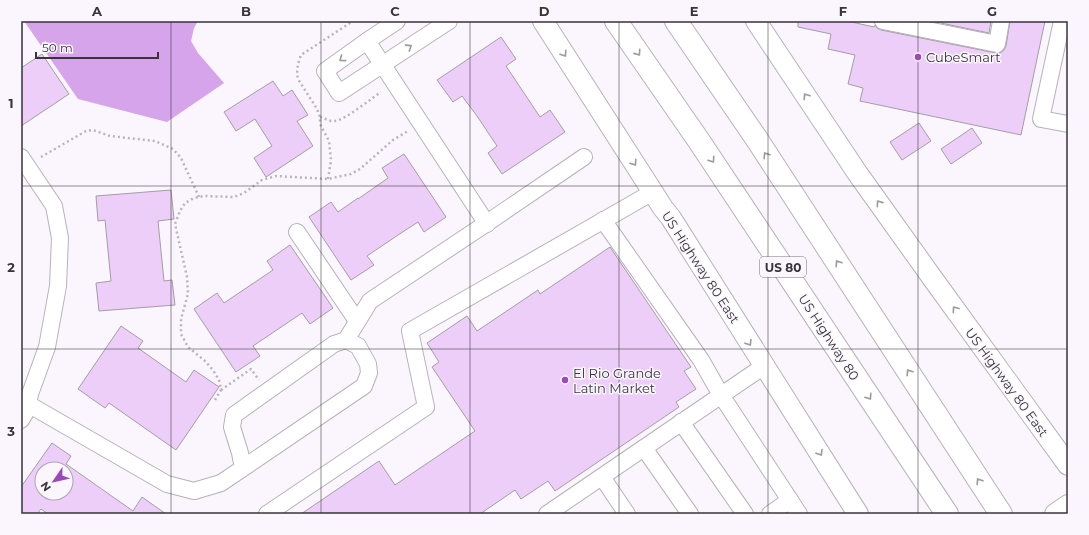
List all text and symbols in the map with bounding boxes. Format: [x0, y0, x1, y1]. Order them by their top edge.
text: A [91, 3, 103, 19]
text: B [241, 3, 251, 19]
text: C [390, 3, 400, 19]
text: D [539, 3, 550, 19]
text: E [690, 3, 699, 19]
text: F [839, 3, 847, 19]
text: G [987, 3, 997, 19]
scale bar [36, 34, 158, 60]
text: 50 m [42, 40, 73, 55]
one-way arrow [405, 44, 412, 51]
one-way arrow [633, 49, 641, 56]
place label: CubeSmart [926, 49, 1001, 65]
one-way arrow [559, 50, 567, 57]
marker: CubeSmart [913, 52, 923, 62]
one-way arrow [339, 54, 346, 61]
one-way arrow [803, 93, 811, 100]
text: 1 [8, 95, 14, 111]
one-way arrow [763, 152, 771, 159]
one-way arrow [707, 156, 715, 163]
one-way arrow [629, 159, 637, 166]
one-way arrow [877, 201, 884, 208]
street label: US Highway 80 East [659, 208, 743, 326]
road number: US 80 [760, 257, 806, 277]
text: 2 [7, 259, 15, 275]
one-way arrow [835, 261, 842, 268]
street label: US Highway 80 [795, 291, 863, 383]
one-way arrow [952, 307, 959, 314]
street label: US Highway 80 East [962, 324, 1052, 440]
one-way arrow [745, 339, 752, 346]
place label: El Rio Grande Latin Market [573, 365, 661, 396]
one-way arrow [906, 369, 913, 376]
marker: El Rio Grande Latin Market [560, 375, 570, 385]
one-way arrow [864, 393, 871, 400]
text: 3 [6, 423, 15, 439]
one-way arrow [815, 449, 823, 456]
north arrow [34, 461, 74, 501]
text: N [37, 479, 54, 494]
one-way arrow [977, 479, 984, 486]

